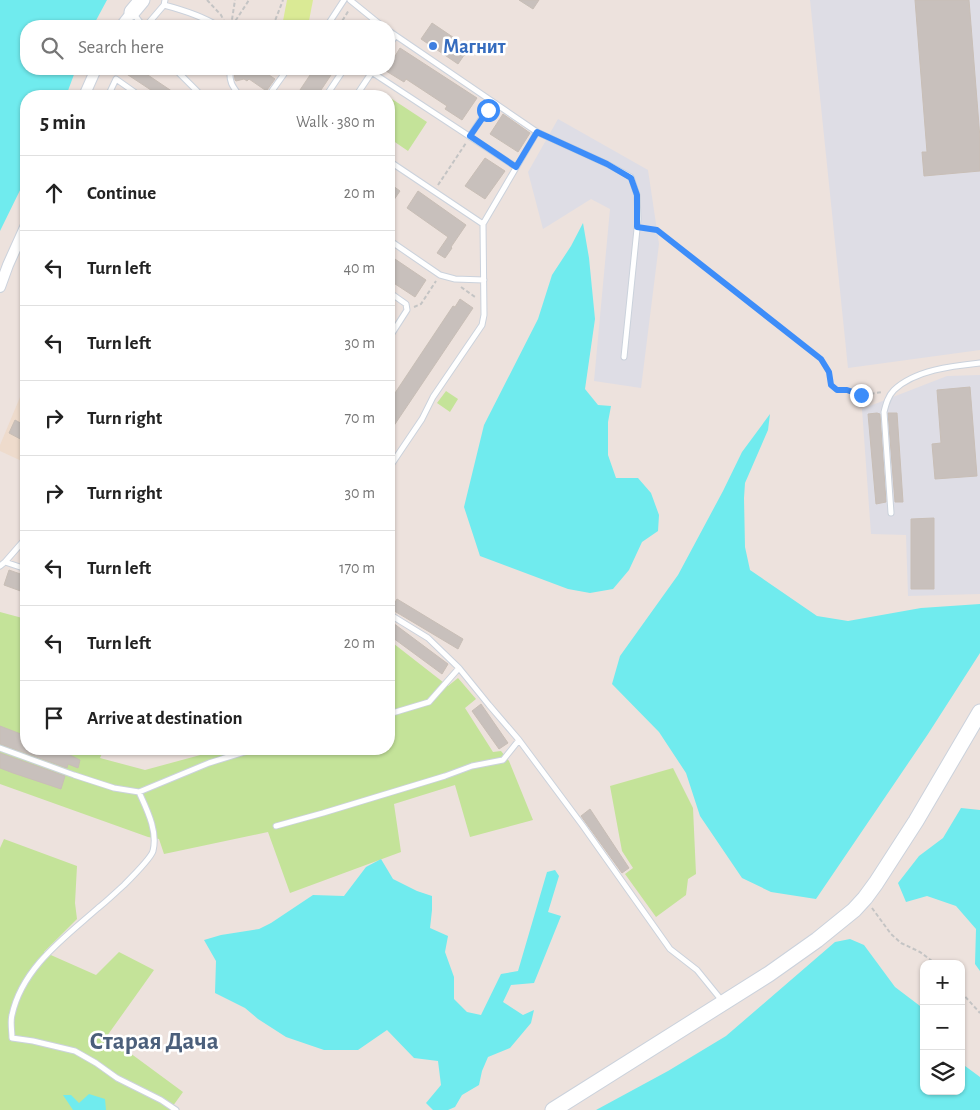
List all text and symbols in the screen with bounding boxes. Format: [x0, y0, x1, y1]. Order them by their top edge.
search box [20, 20, 395, 75]
icon: search [38, 34, 66, 62]
place label: Магнит [443, 37, 506, 57]
text: Search here [78, 38, 164, 57]
marker: Магнит [427, 40, 439, 52]
route start [477, 99, 500, 122]
text: 5 min [40, 112, 86, 133]
text: Walk · 380 m [296, 114, 375, 130]
icon: ahead [40, 179, 68, 207]
text: Continue [87, 184, 156, 203]
text: 20 m [344, 185, 375, 201]
icon: left [40, 254, 68, 282]
text: Turn left [87, 259, 151, 278]
text: 40 m [343, 260, 375, 276]
icon: left [40, 329, 68, 357]
text: Turn left [87, 334, 151, 353]
text: 30 m [345, 335, 375, 351]
route end [850, 384, 873, 407]
icon: right [40, 404, 68, 432]
text: Turn right [87, 409, 162, 428]
text: 70 m [344, 410, 375, 426]
icon: right [40, 479, 68, 507]
text: Turn right [87, 484, 162, 503]
text: 30 m [345, 485, 375, 501]
icon: left [40, 554, 68, 582]
text: Turn left [87, 559, 151, 578]
text: 170 m [339, 560, 375, 576]
icon: left [40, 629, 68, 657]
text: Turn left [87, 634, 151, 653]
text: 20 m [344, 635, 375, 651]
icon: arrive [40, 704, 68, 732]
text: Arrive at destination [87, 709, 243, 728]
map controls [920, 960, 965, 1095]
button: + [920, 960, 965, 1005]
button: − [920, 1005, 965, 1050]
district label: Старая Дача [89, 1029, 219, 1054]
button: layers [920, 1050, 965, 1095]

